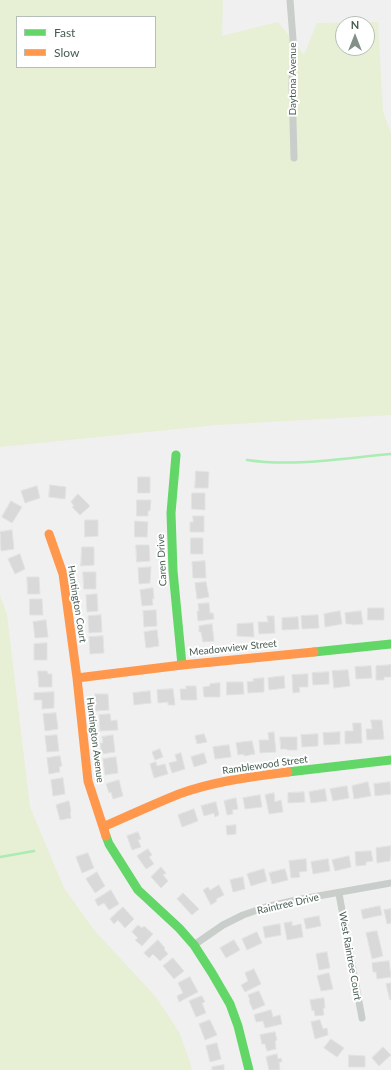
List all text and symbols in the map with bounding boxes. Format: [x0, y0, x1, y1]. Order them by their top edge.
legend [16, 16, 156, 68]
north arrow [335, 16, 375, 56]
text: N [351, 18, 359, 31]
text: Fast [54, 25, 75, 40]
street label: Daytona Avenue [287, 43, 299, 115]
text: Slow [54, 45, 79, 60]
street label: Caren Drive [155, 534, 169, 586]
street label: Huntington Court [65, 565, 89, 643]
street label: Meadowview Street [189, 637, 277, 659]
street label: Huntington Avenue [84, 697, 106, 783]
street label: Ramblewood Street [221, 753, 309, 777]
street label: Raintree Drive [256, 891, 320, 917]
street label: West Raintree Court [336, 911, 364, 1001]

